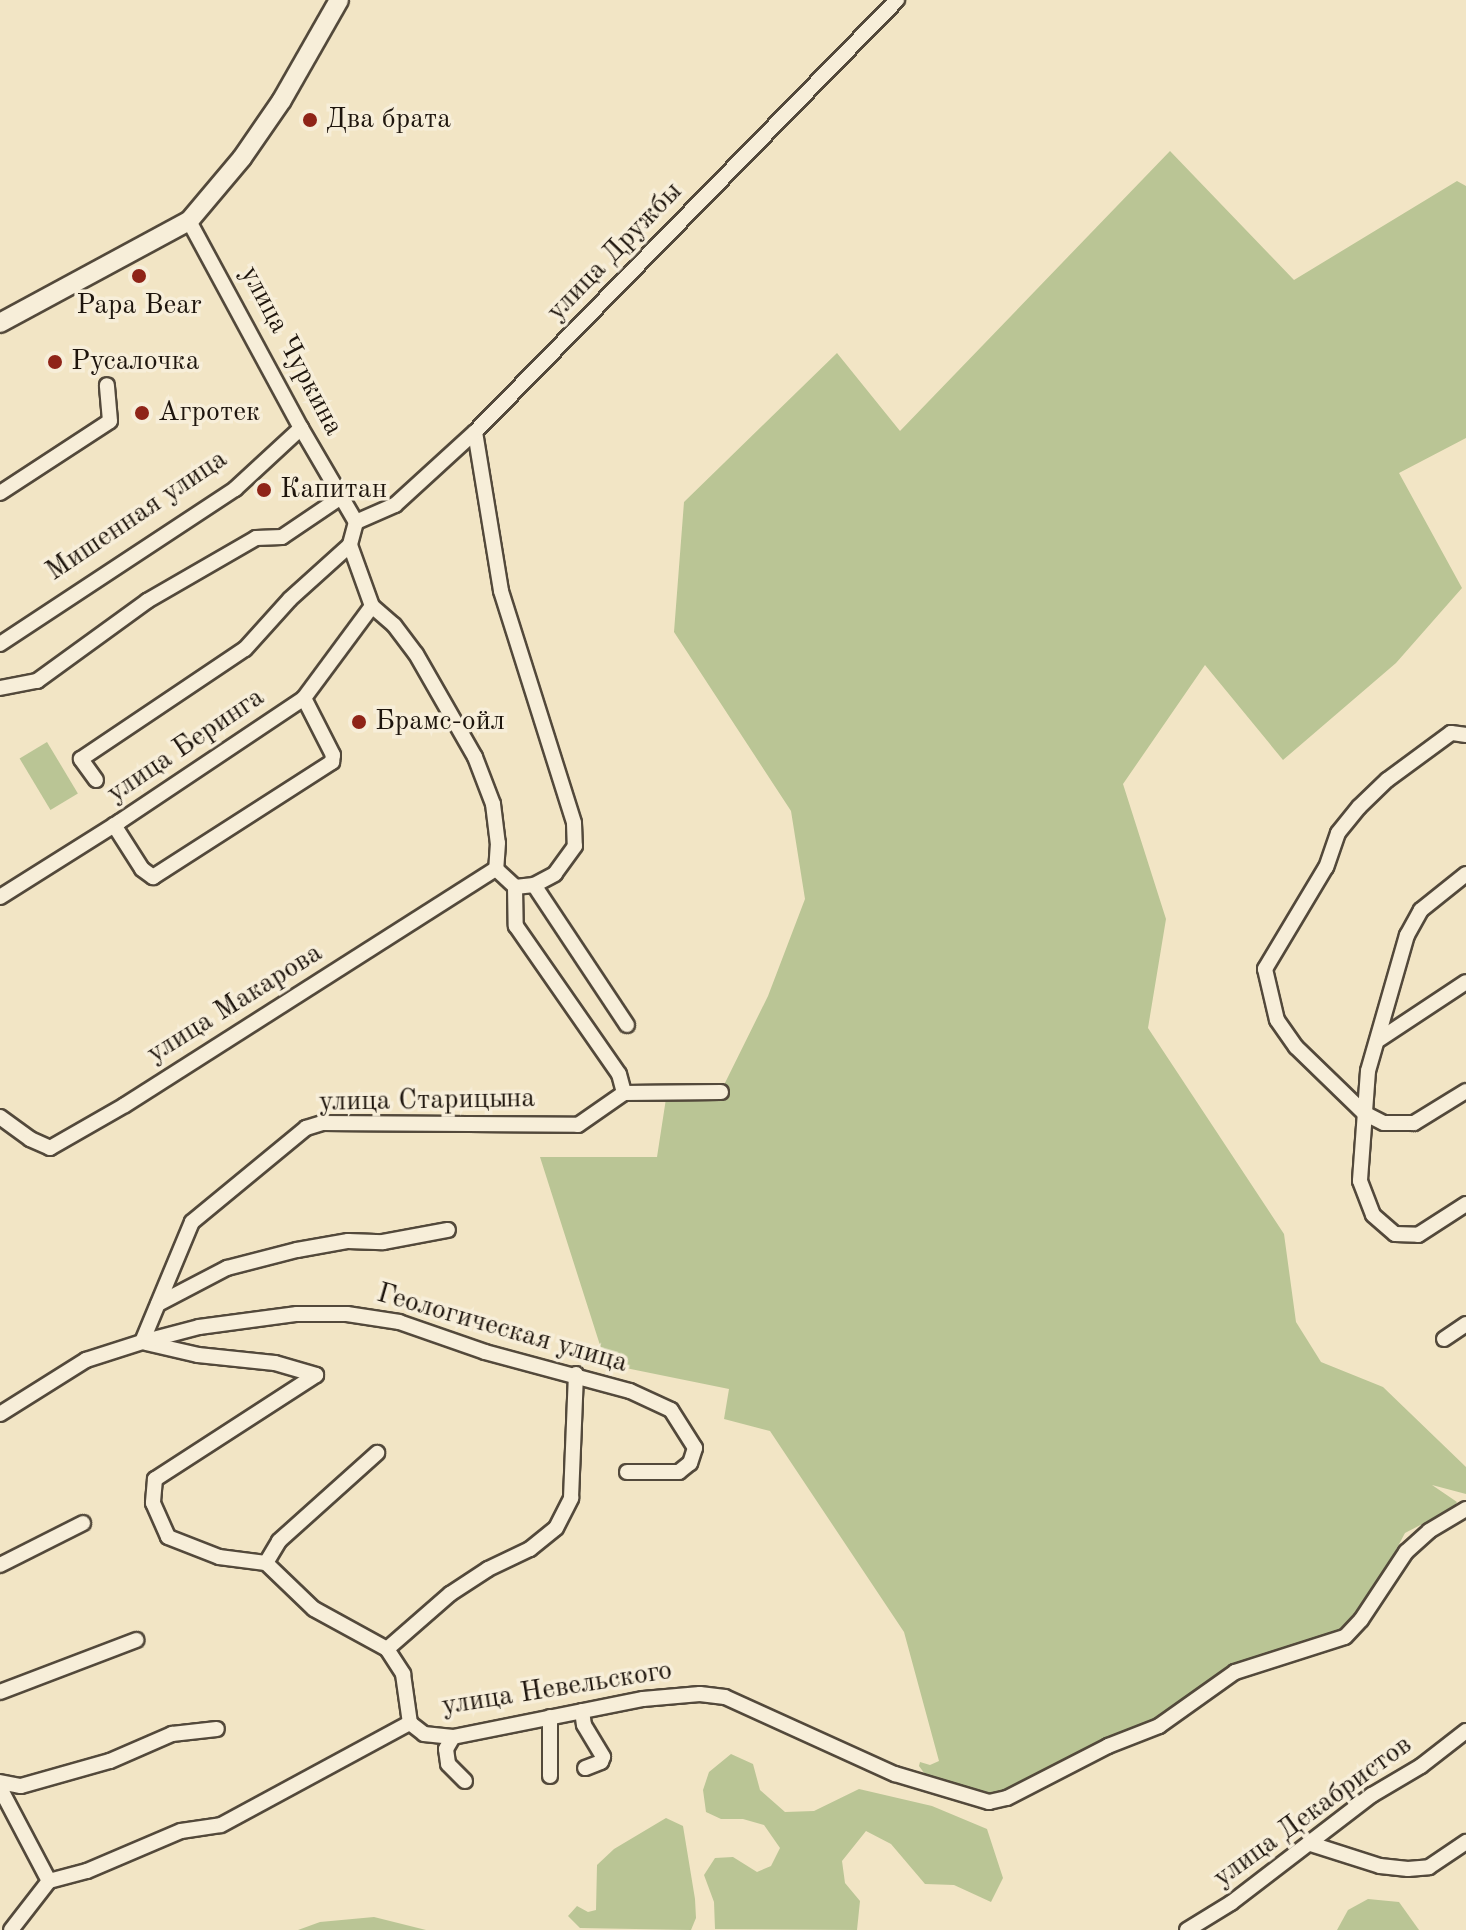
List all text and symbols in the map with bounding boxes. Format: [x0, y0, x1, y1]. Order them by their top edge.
place label: Два брата [326, 103, 451, 137]
marker: Два брата [301, 111, 319, 129]
street label: улица Дружбы [540, 175, 690, 329]
street label: улица Чуркина [232, 260, 350, 442]
marker: Papa Bear [130, 267, 148, 285]
place label: Papa Bear [76, 289, 202, 323]
place label: Русалочка [71, 345, 199, 379]
marker: Русалочка [46, 353, 64, 371]
place label: Агротек [158, 396, 260, 430]
marker: Агротек [133, 404, 151, 422]
street label: Мишенная улица [40, 443, 234, 589]
place label: Капитан [280, 473, 387, 507]
marker: Капитан [255, 481, 273, 499]
street label: улица Беринга [101, 681, 271, 811]
place label: Брамс-ойл [375, 705, 505, 739]
marker: Брамс-ойл [350, 713, 368, 731]
street label: улица Макарова [141, 937, 329, 1071]
street label: улица Старицына [319, 1082, 535, 1120]
street label: Геологическая улица [373, 1277, 631, 1381]
street label: улица Невельского [439, 1654, 675, 1724]
street label: улица Декабристов [1207, 1729, 1419, 1895]

